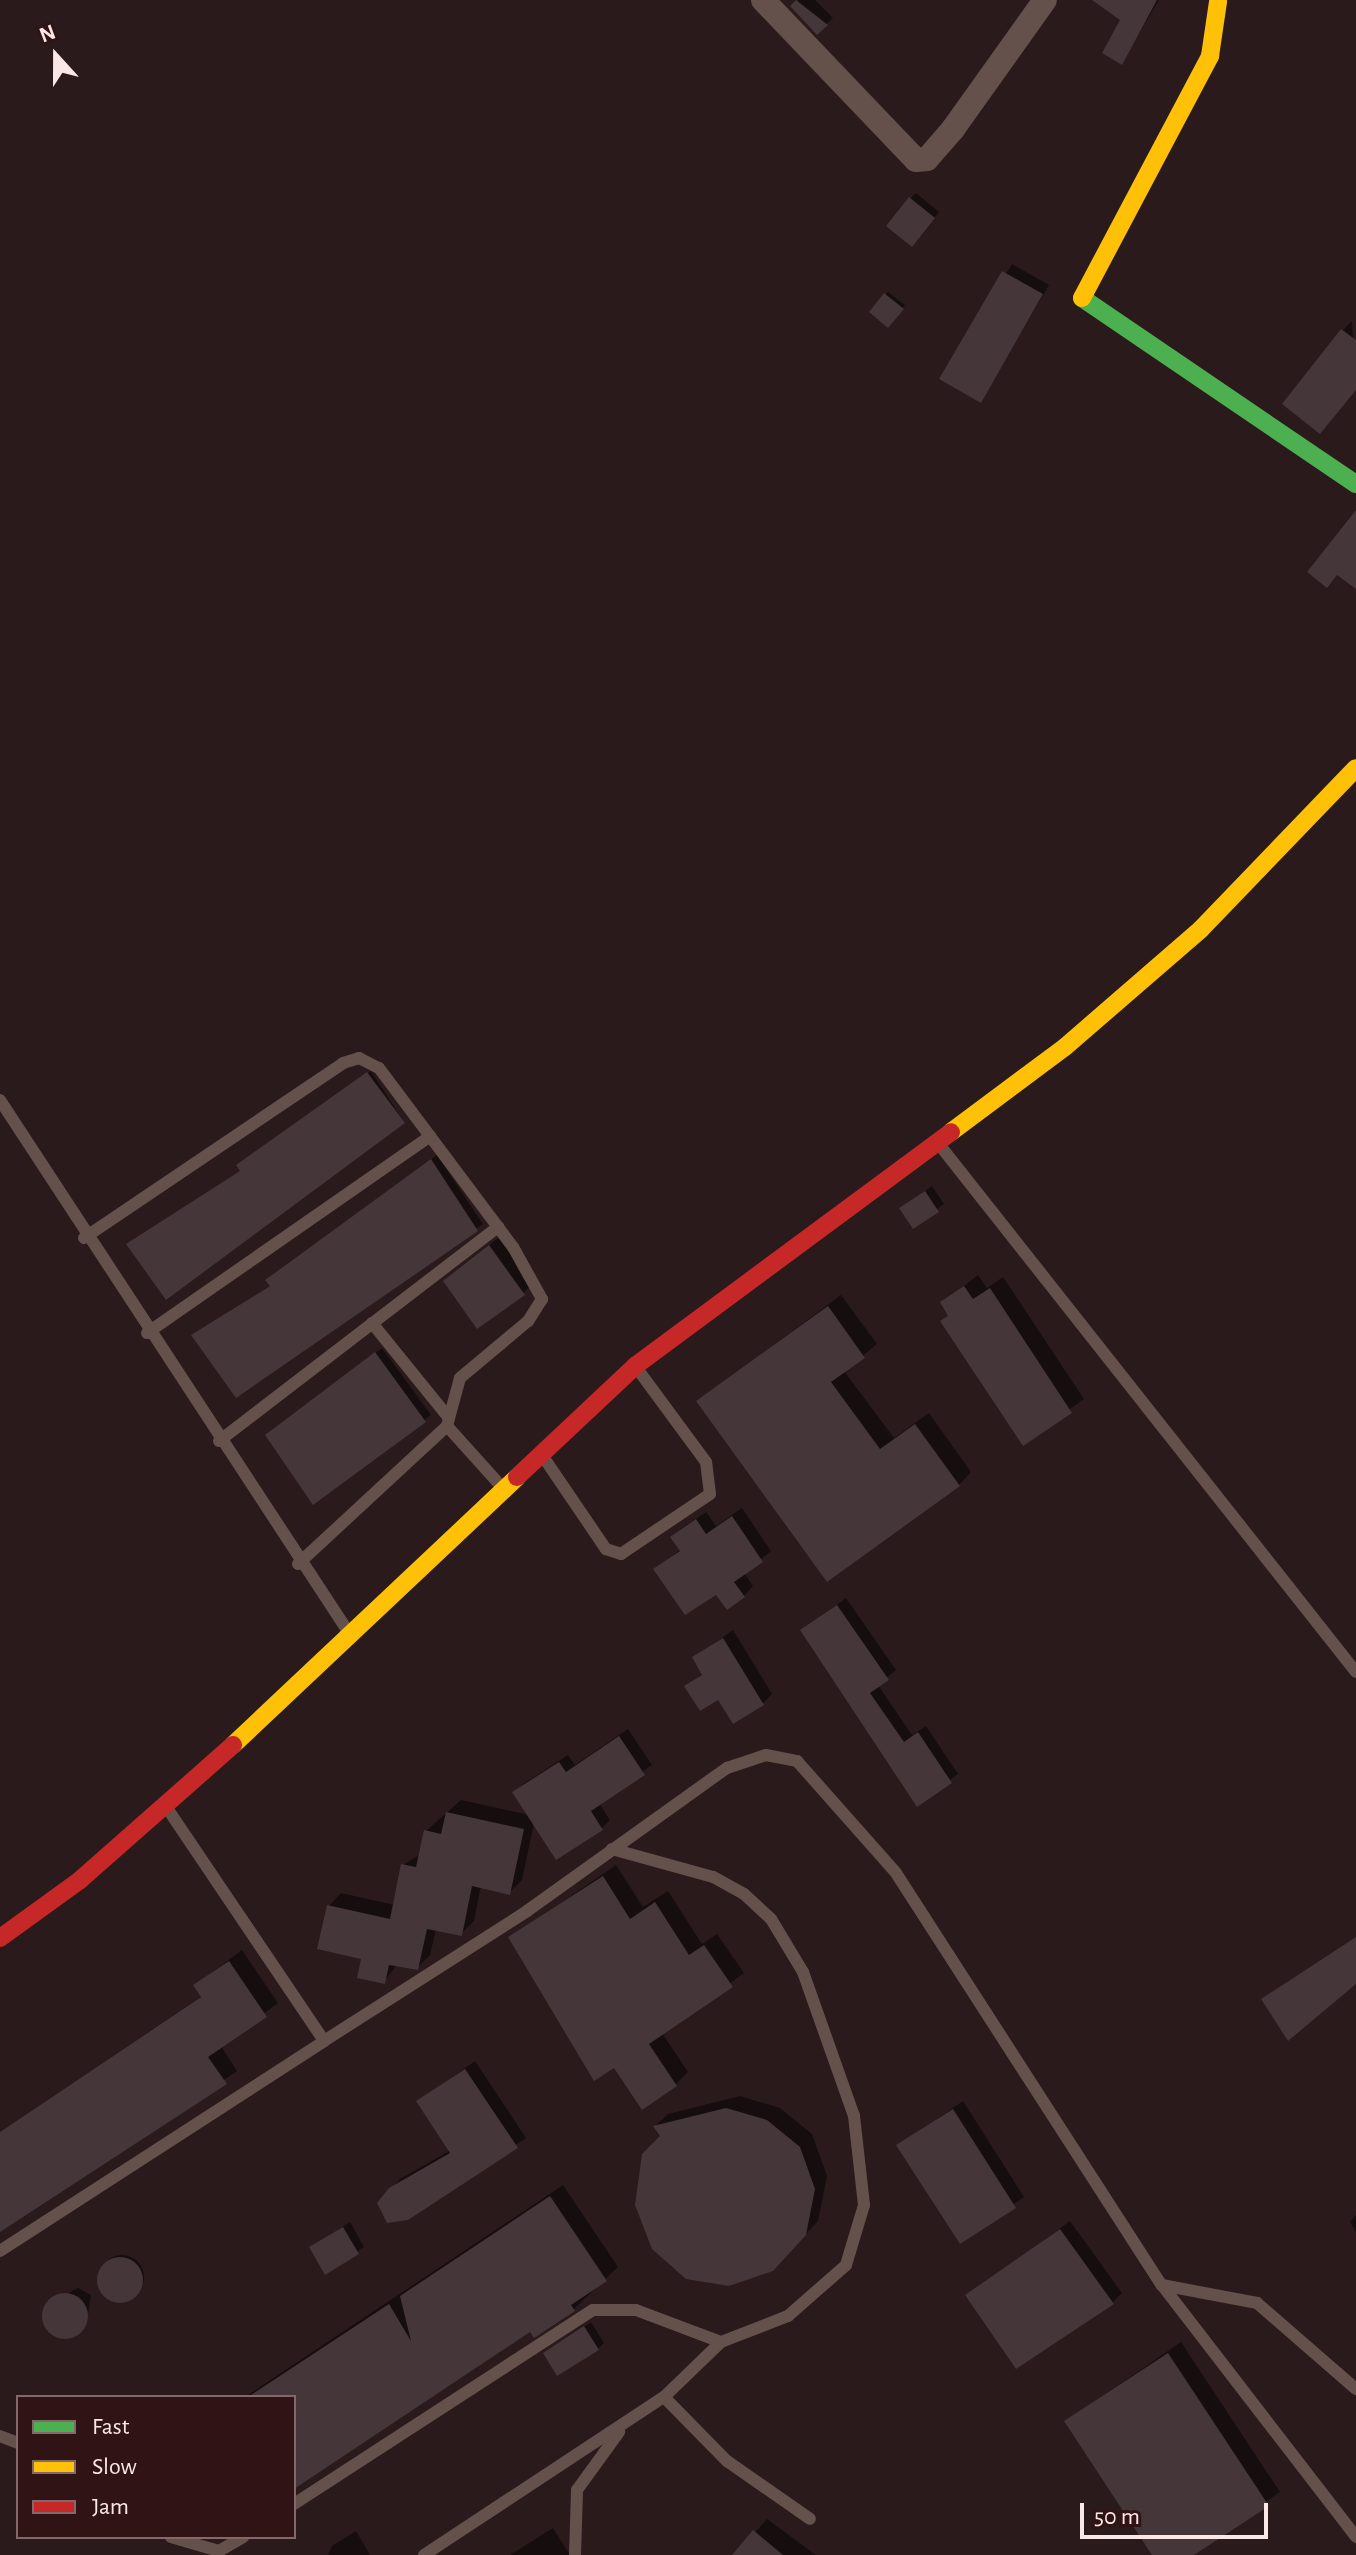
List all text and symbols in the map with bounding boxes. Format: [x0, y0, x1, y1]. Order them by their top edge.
north arrow [16, 16, 96, 96]
text: N [36, 21, 58, 47]
legend [16, 2395, 296, 2539]
text: Fast [92, 2415, 129, 2439]
text: Slow [92, 2455, 137, 2479]
scale bar [1084, 2487, 1272, 2537]
text: Jam [92, 2495, 129, 2519]
text: 50 m [1094, 2505, 1140, 2529]

